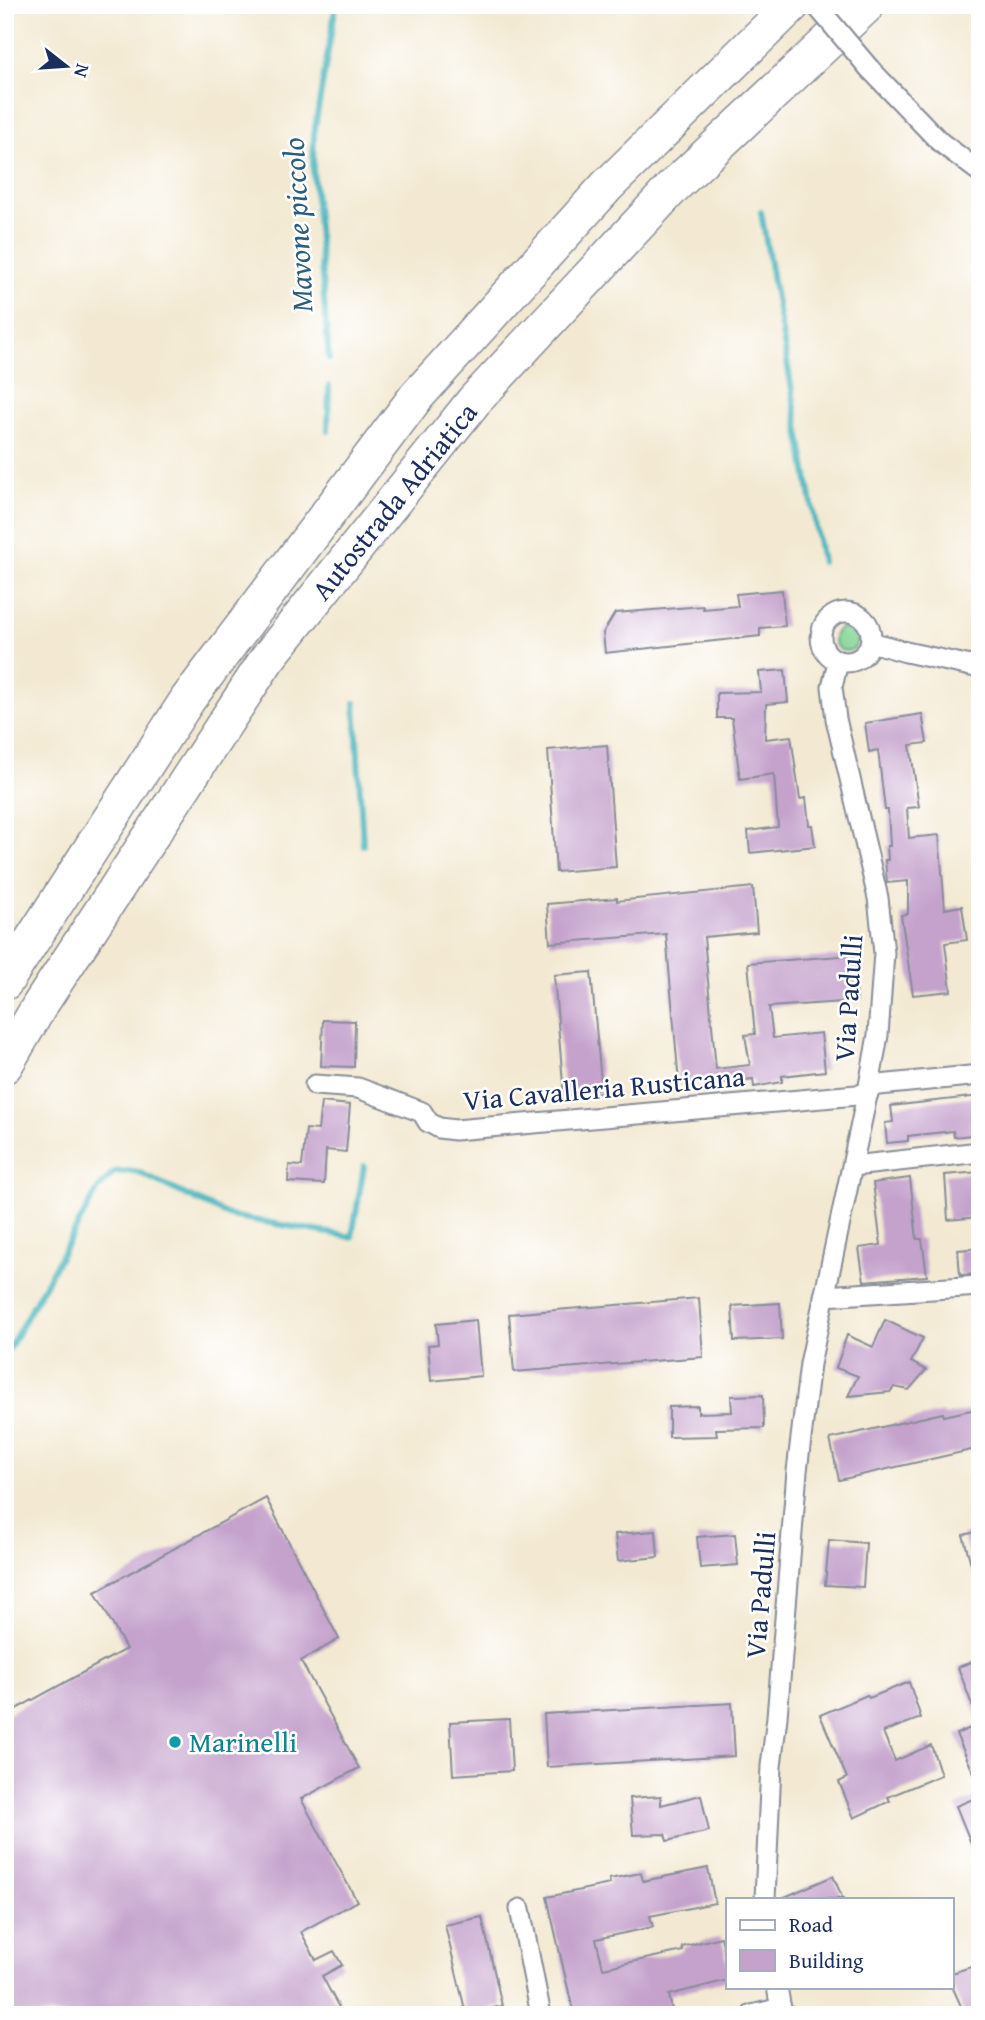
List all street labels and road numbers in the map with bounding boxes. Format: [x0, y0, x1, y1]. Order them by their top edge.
street label: Autostrada Adriatica [301, 392, 487, 608]
street label: Via Padulli [823, 933, 872, 1063]
street label: Via Cavalleria Rusticana [461, 1055, 747, 1120]
street label: Via Padulli [734, 1529, 785, 1660]

